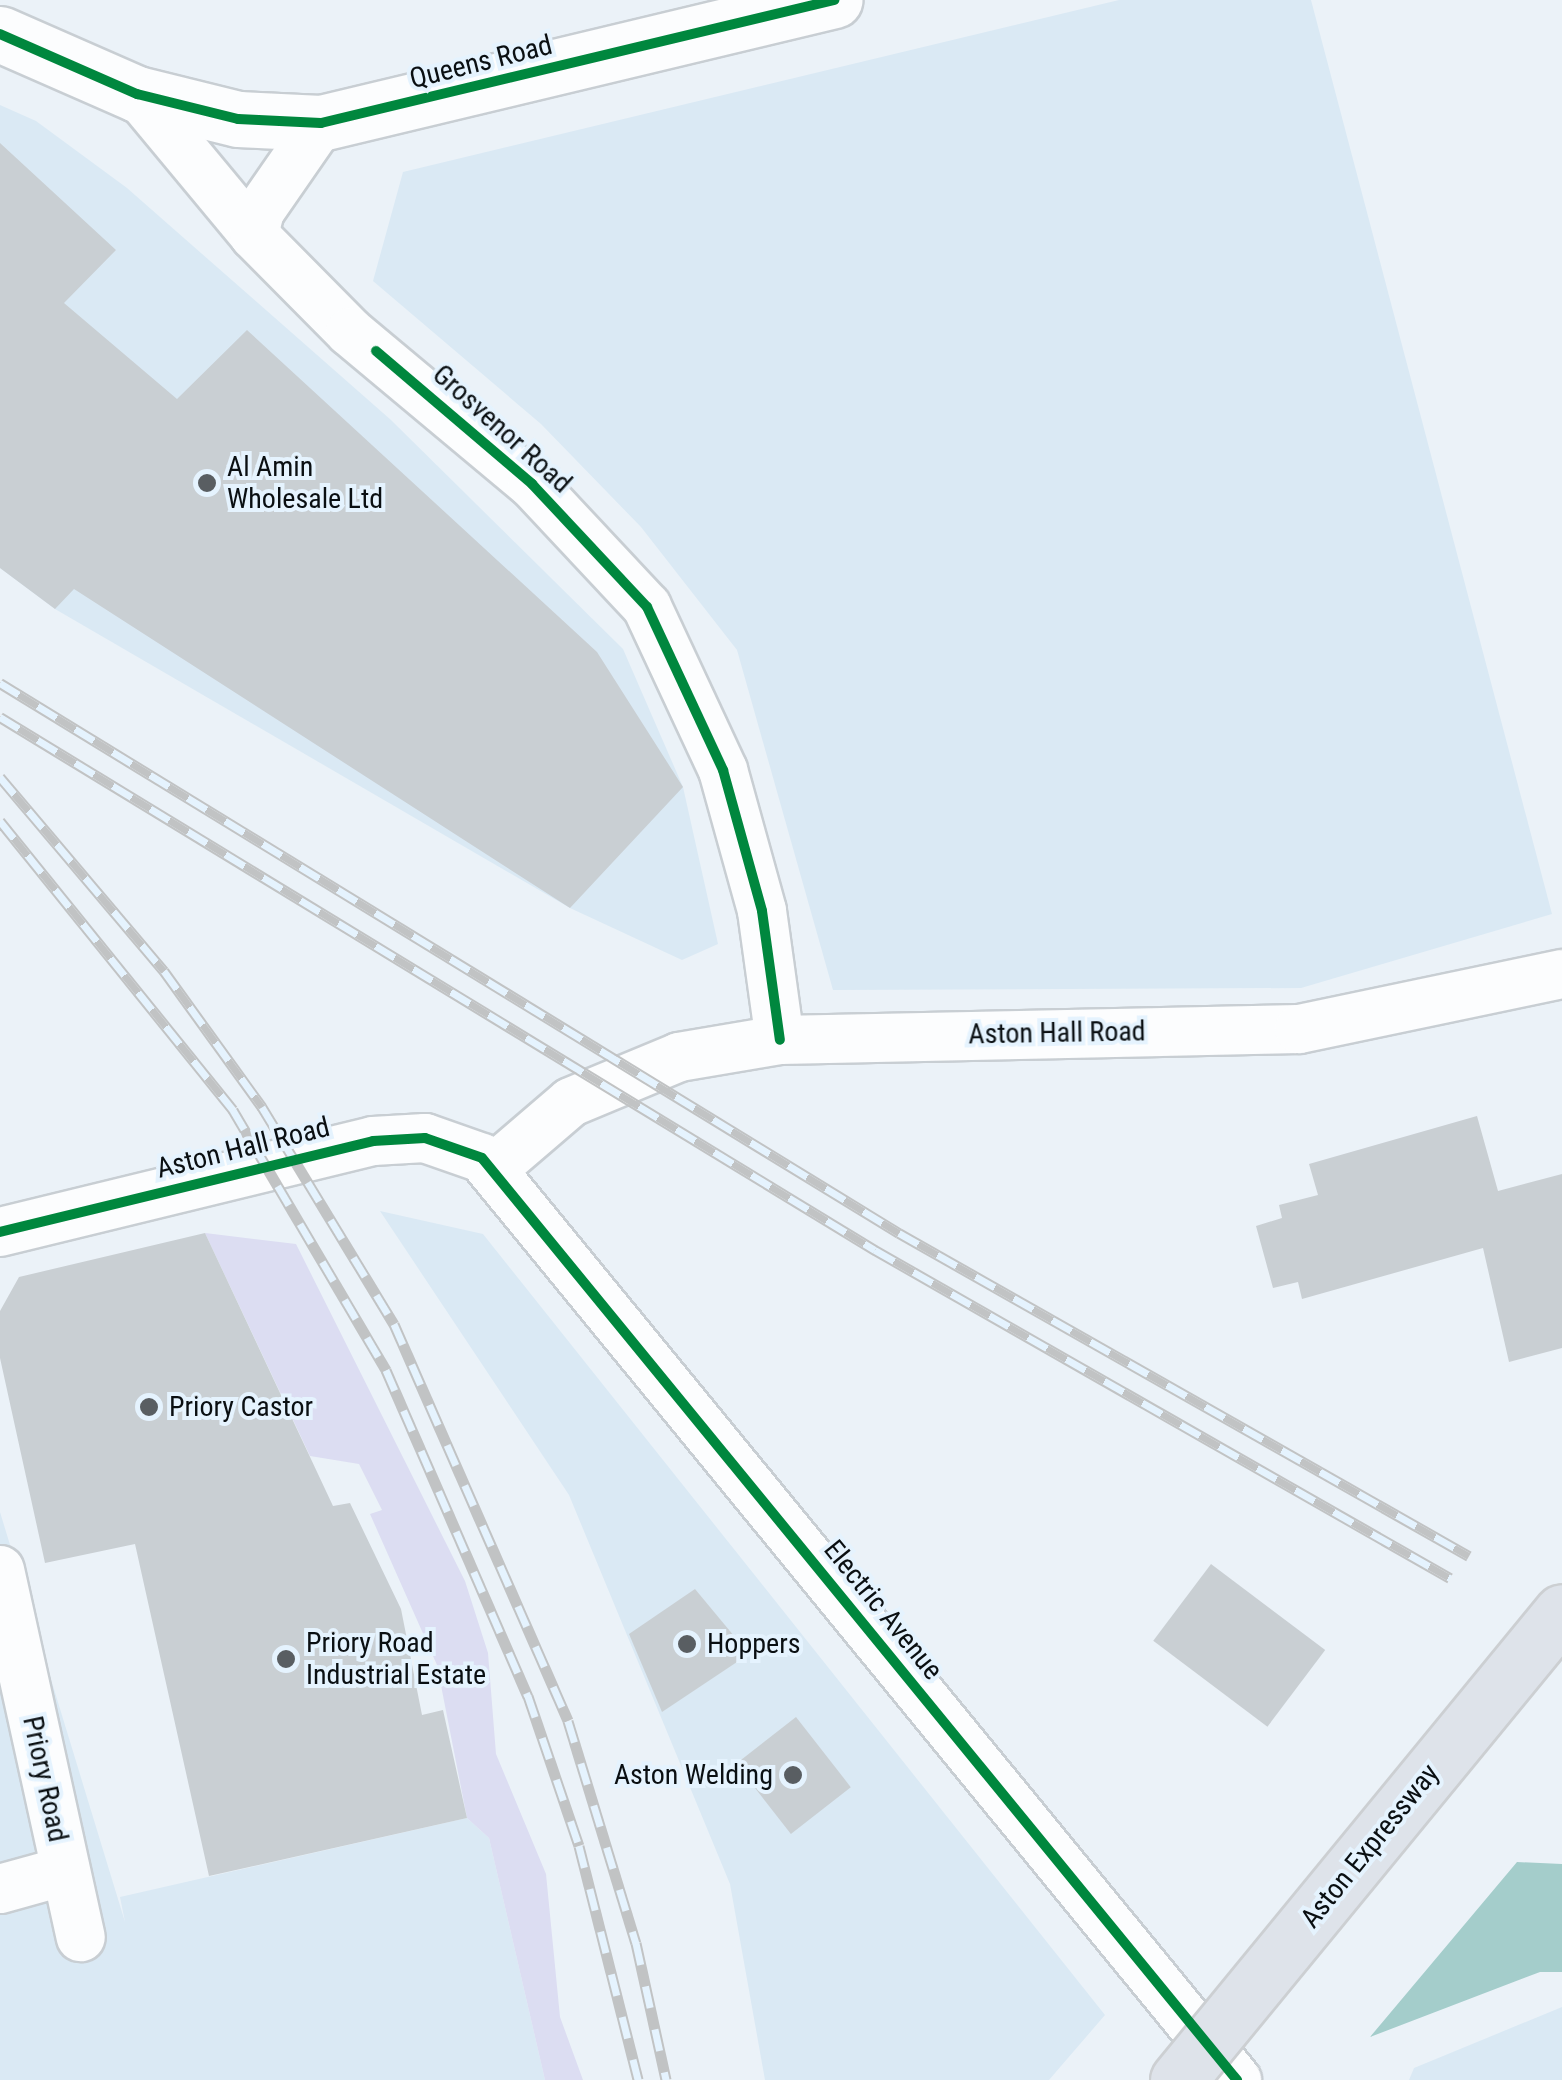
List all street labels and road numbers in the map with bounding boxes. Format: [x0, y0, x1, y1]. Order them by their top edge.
street label: Queens Road [406, 28, 556, 96]
street label: Grosvenor Road [426, 358, 578, 500]
street label: Aston Hall Road [968, 1015, 1146, 1051]
street label: Aston Hall Road [153, 1110, 333, 1186]
street label: Electric Avenue [817, 1534, 949, 1686]
street label: Priory Road [15, 1713, 75, 1845]
street label: Aston Expressway [1294, 1757, 1446, 1935]

